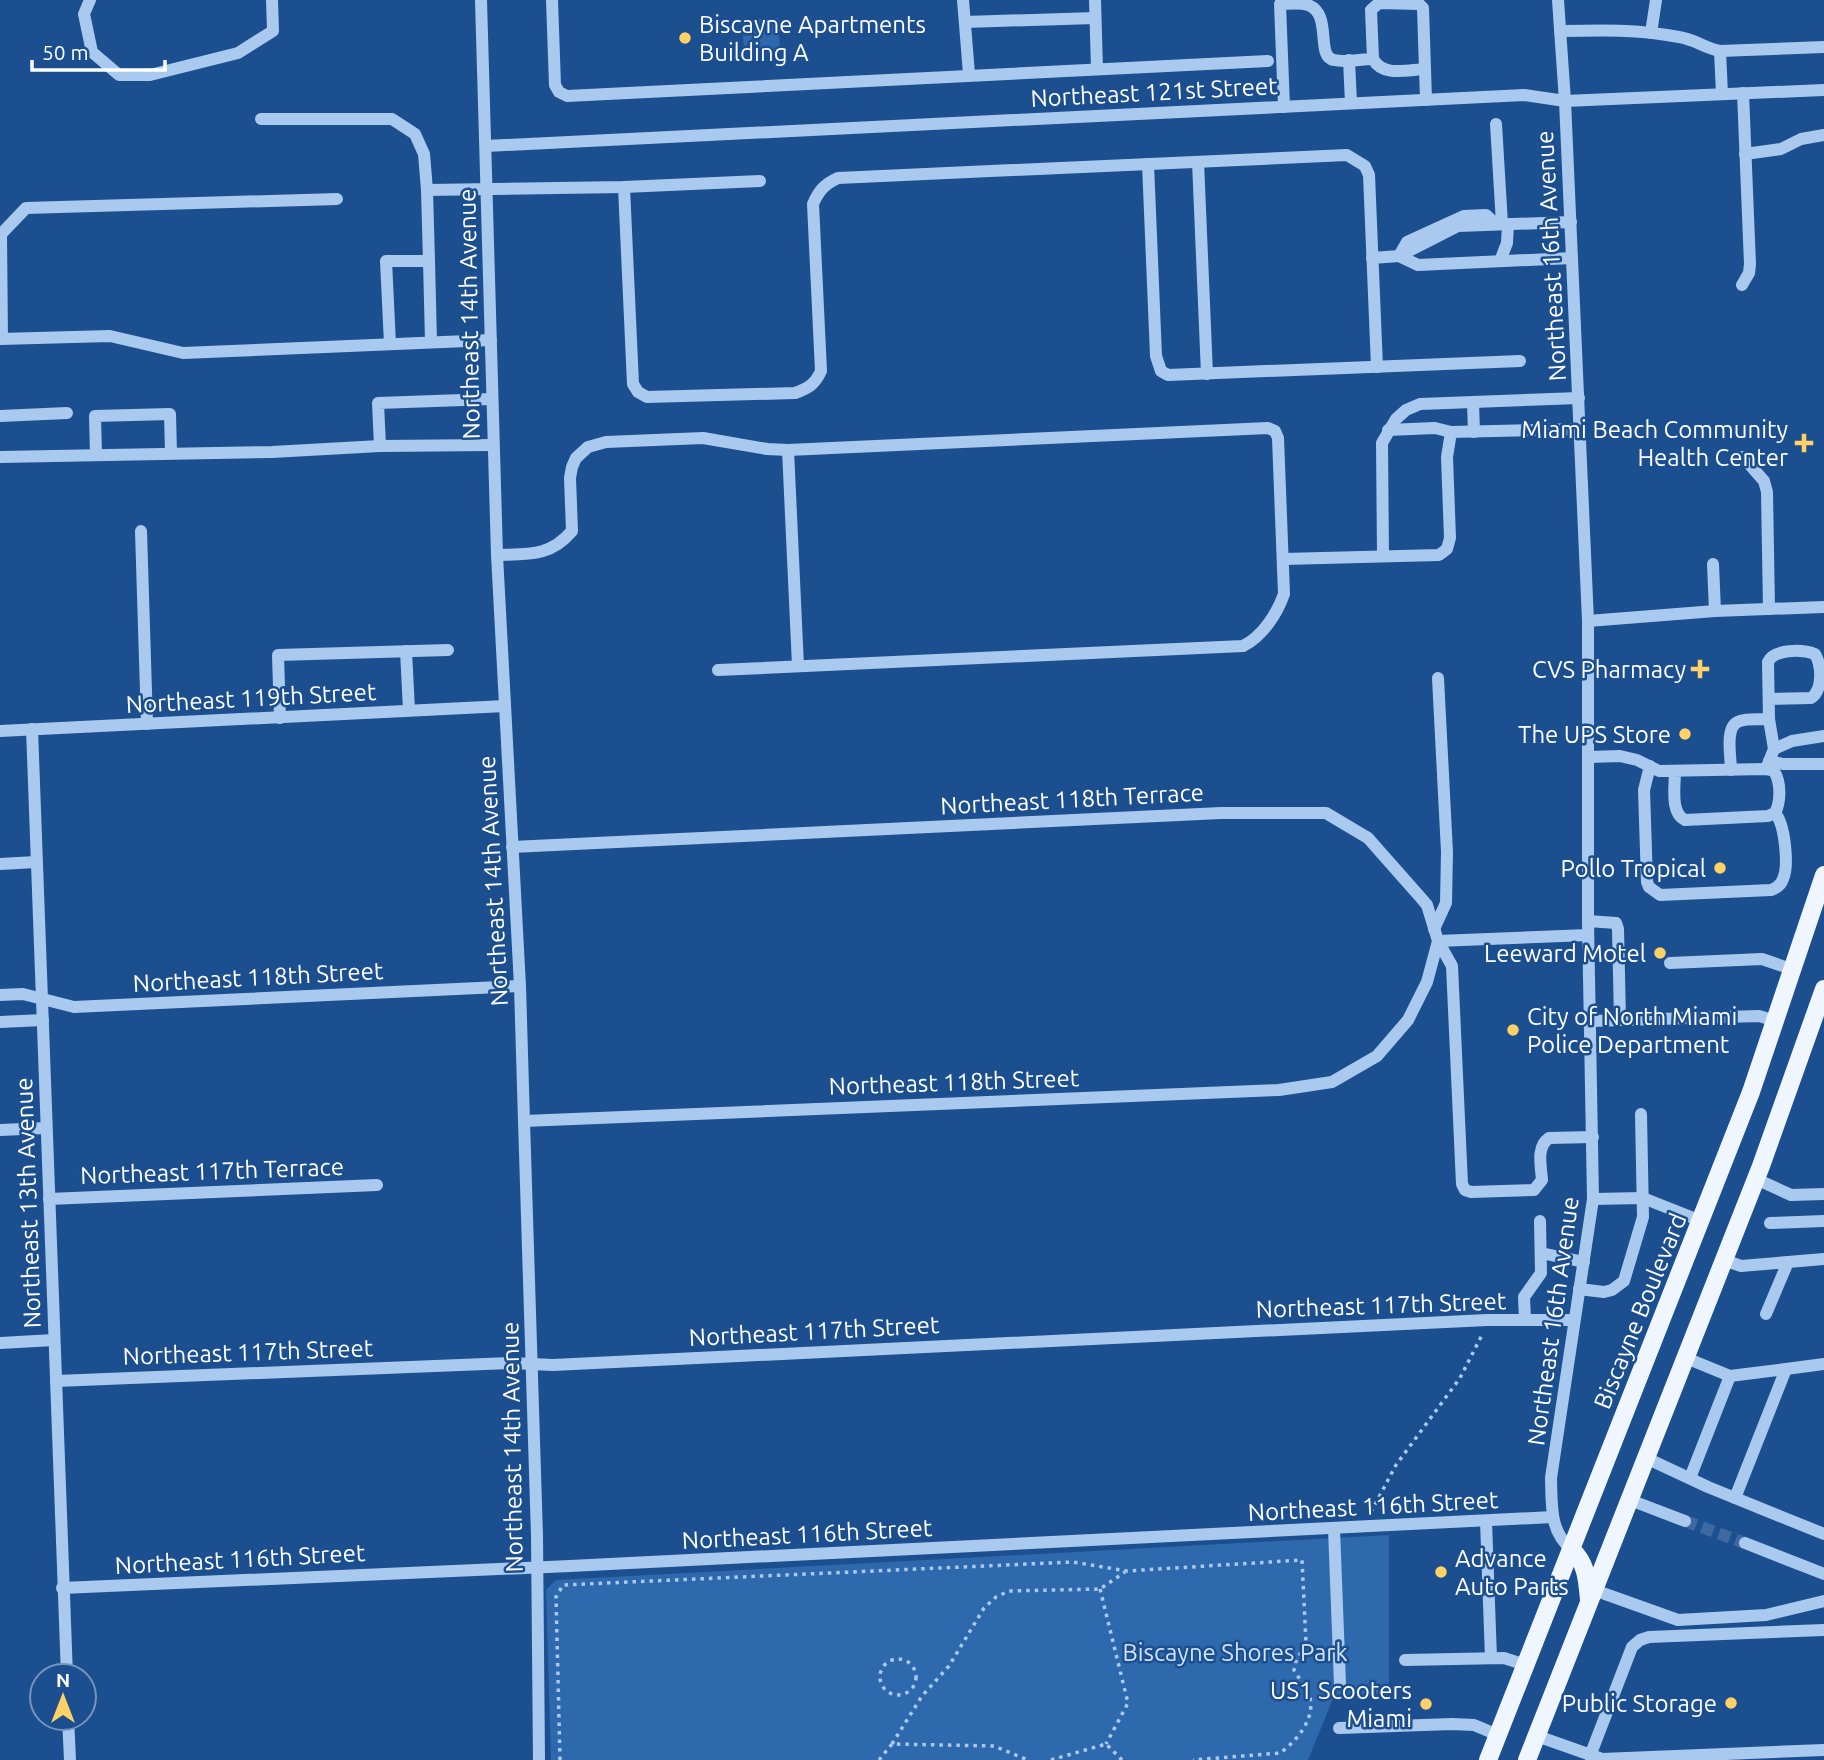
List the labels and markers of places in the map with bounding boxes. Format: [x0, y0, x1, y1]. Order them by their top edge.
place label: Biscayne Apartments Building A [699, 11, 926, 66]
marker: Biscayne Apartments Building A [677, 30, 693, 46]
place label: Miami Beach Community Health Center [1521, 416, 1788, 471]
marker: Miami Beach Community Health Center [1794, 433, 1814, 453]
place label: CVS Pharmacy [1532, 656, 1686, 683]
marker: CVS Pharmacy [1692, 661, 1708, 677]
place label: The UPS Store [1518, 721, 1671, 748]
marker: The UPS Store [1677, 726, 1693, 742]
place label: Pollo Tropical [1561, 855, 1706, 882]
marker: Pollo Tropical [1712, 860, 1728, 876]
place label: Leeward Motel [1484, 940, 1646, 967]
marker: Leeward Motel [1652, 945, 1668, 961]
place label: City of North Miami Police Department [1527, 1003, 1737, 1058]
marker: City of North Miami Police Department [1505, 1022, 1521, 1038]
place label: Advance Auto Parts [1455, 1545, 1569, 1600]
marker: Advance Auto Parts [1433, 1564, 1449, 1580]
place label: US1 Scooters Miami [1270, 1677, 1412, 1732]
place label: Public Storage [1562, 1690, 1717, 1717]
marker: Public Storage [1723, 1695, 1739, 1711]
marker: US1 Scooters Miami [1418, 1696, 1434, 1712]

